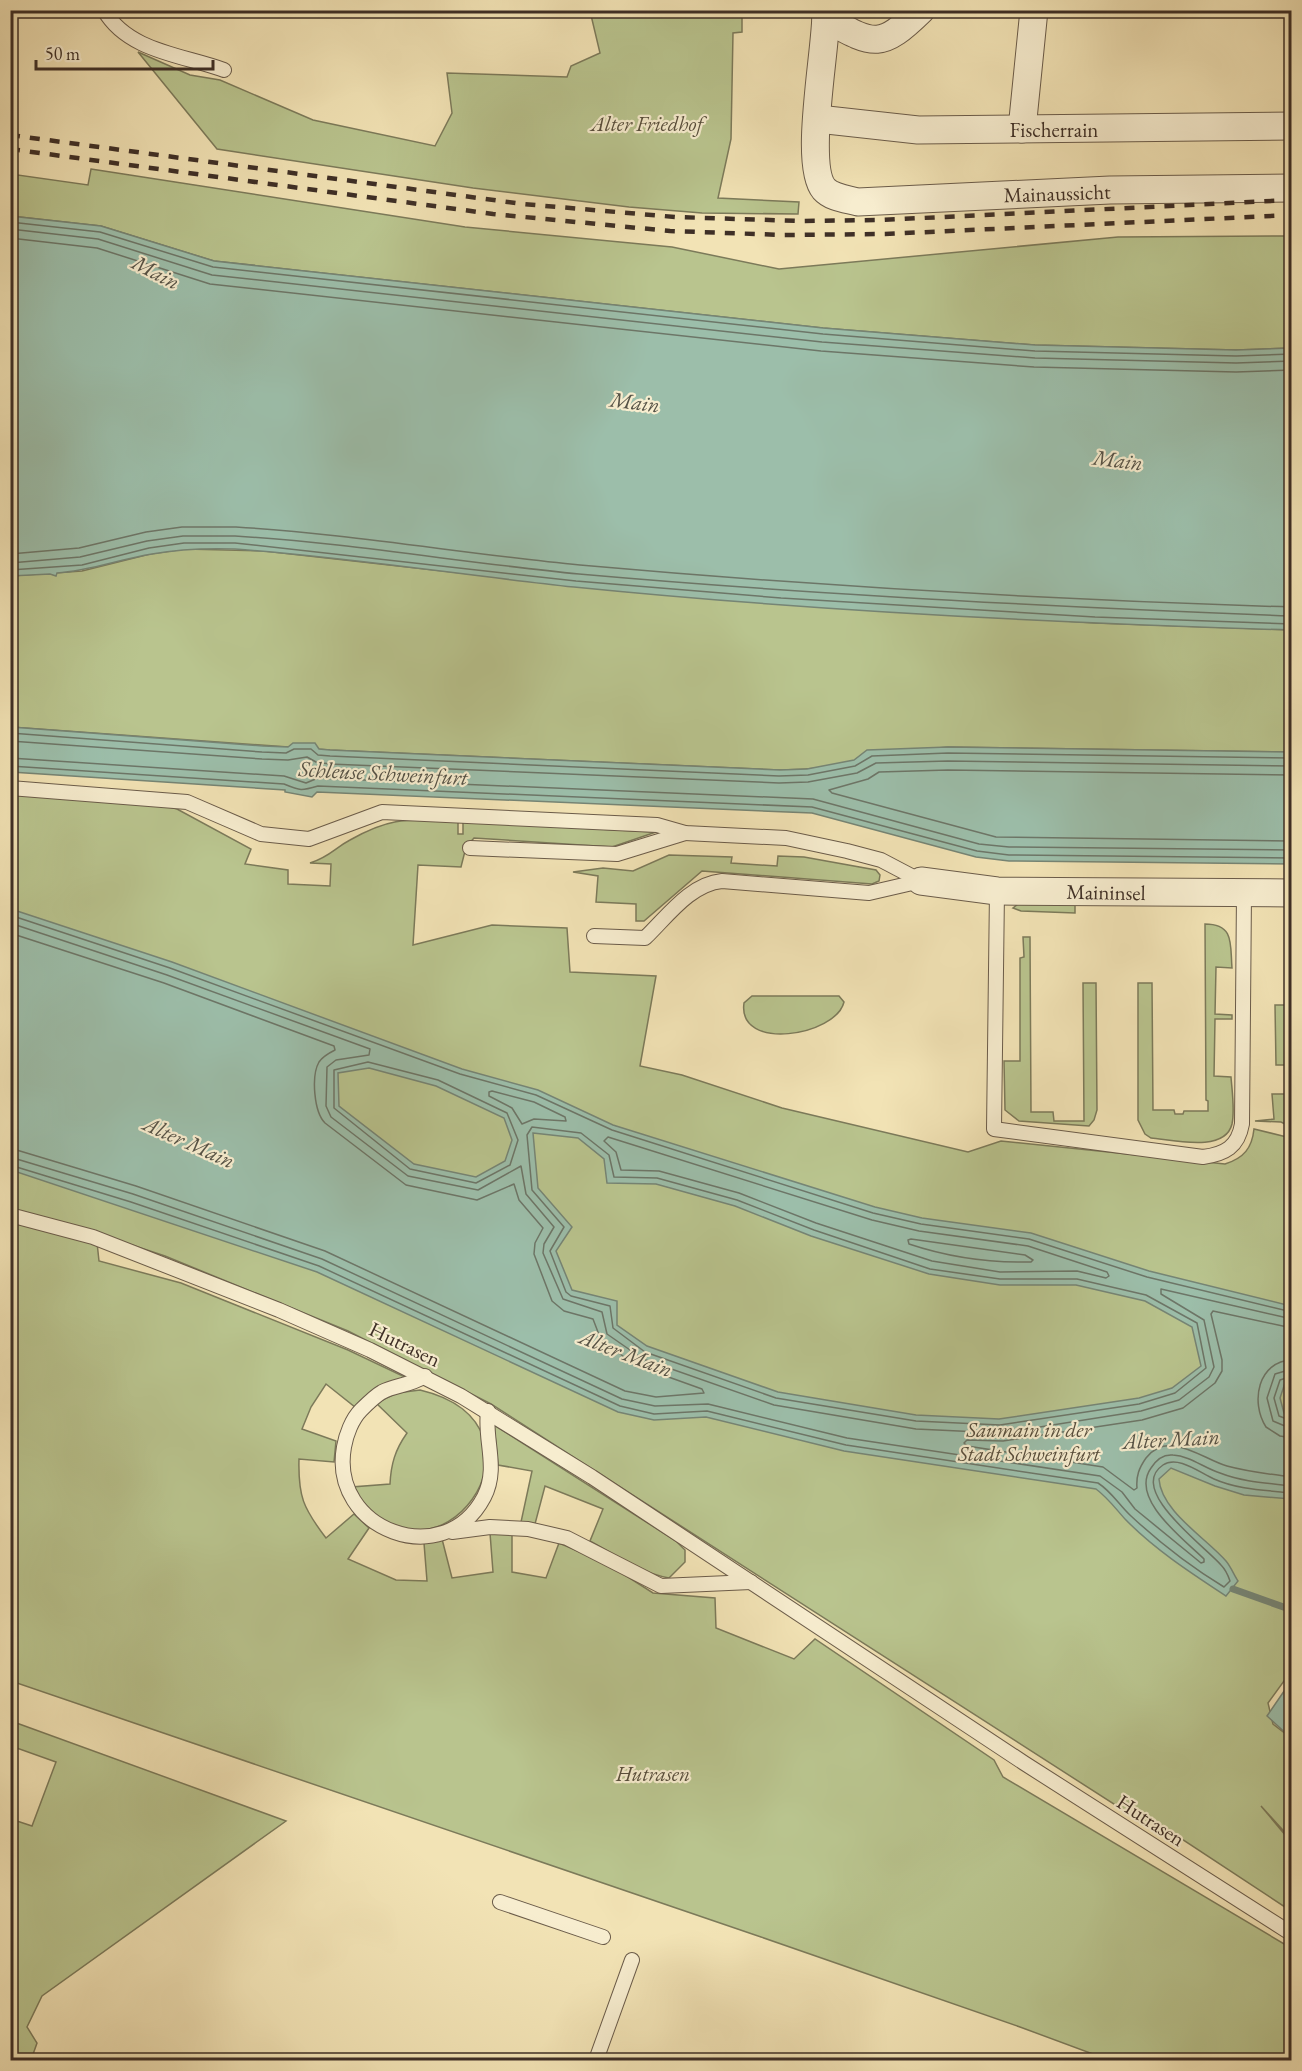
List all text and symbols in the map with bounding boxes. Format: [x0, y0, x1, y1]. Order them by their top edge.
scale bar [36, 33, 213, 71]
text: 50 m [45, 42, 80, 65]
park label: Alter Friedhof [589, 110, 707, 137]
street label: Fischerrain [1010, 116, 1098, 143]
street label: Mainaussicht [1003, 178, 1111, 208]
water label: Main [125, 247, 185, 296]
water label: Main [606, 384, 662, 419]
water label: Main [1089, 442, 1145, 477]
water label: Schleuse Schweinfurt [297, 754, 470, 792]
street label: Maininsel [1066, 878, 1146, 906]
water label: Alter Main [137, 1108, 239, 1175]
street label: Hutrasen [365, 1315, 445, 1373]
water label: Alter Main [573, 1321, 677, 1384]
park label: Saumain in der Stadt Schweinfurt [957, 1416, 1101, 1467]
water label: Alter Main [1120, 1422, 1220, 1456]
park label: Hutrasen [615, 1760, 690, 1787]
street label: Hutrasen [1112, 1788, 1190, 1852]

